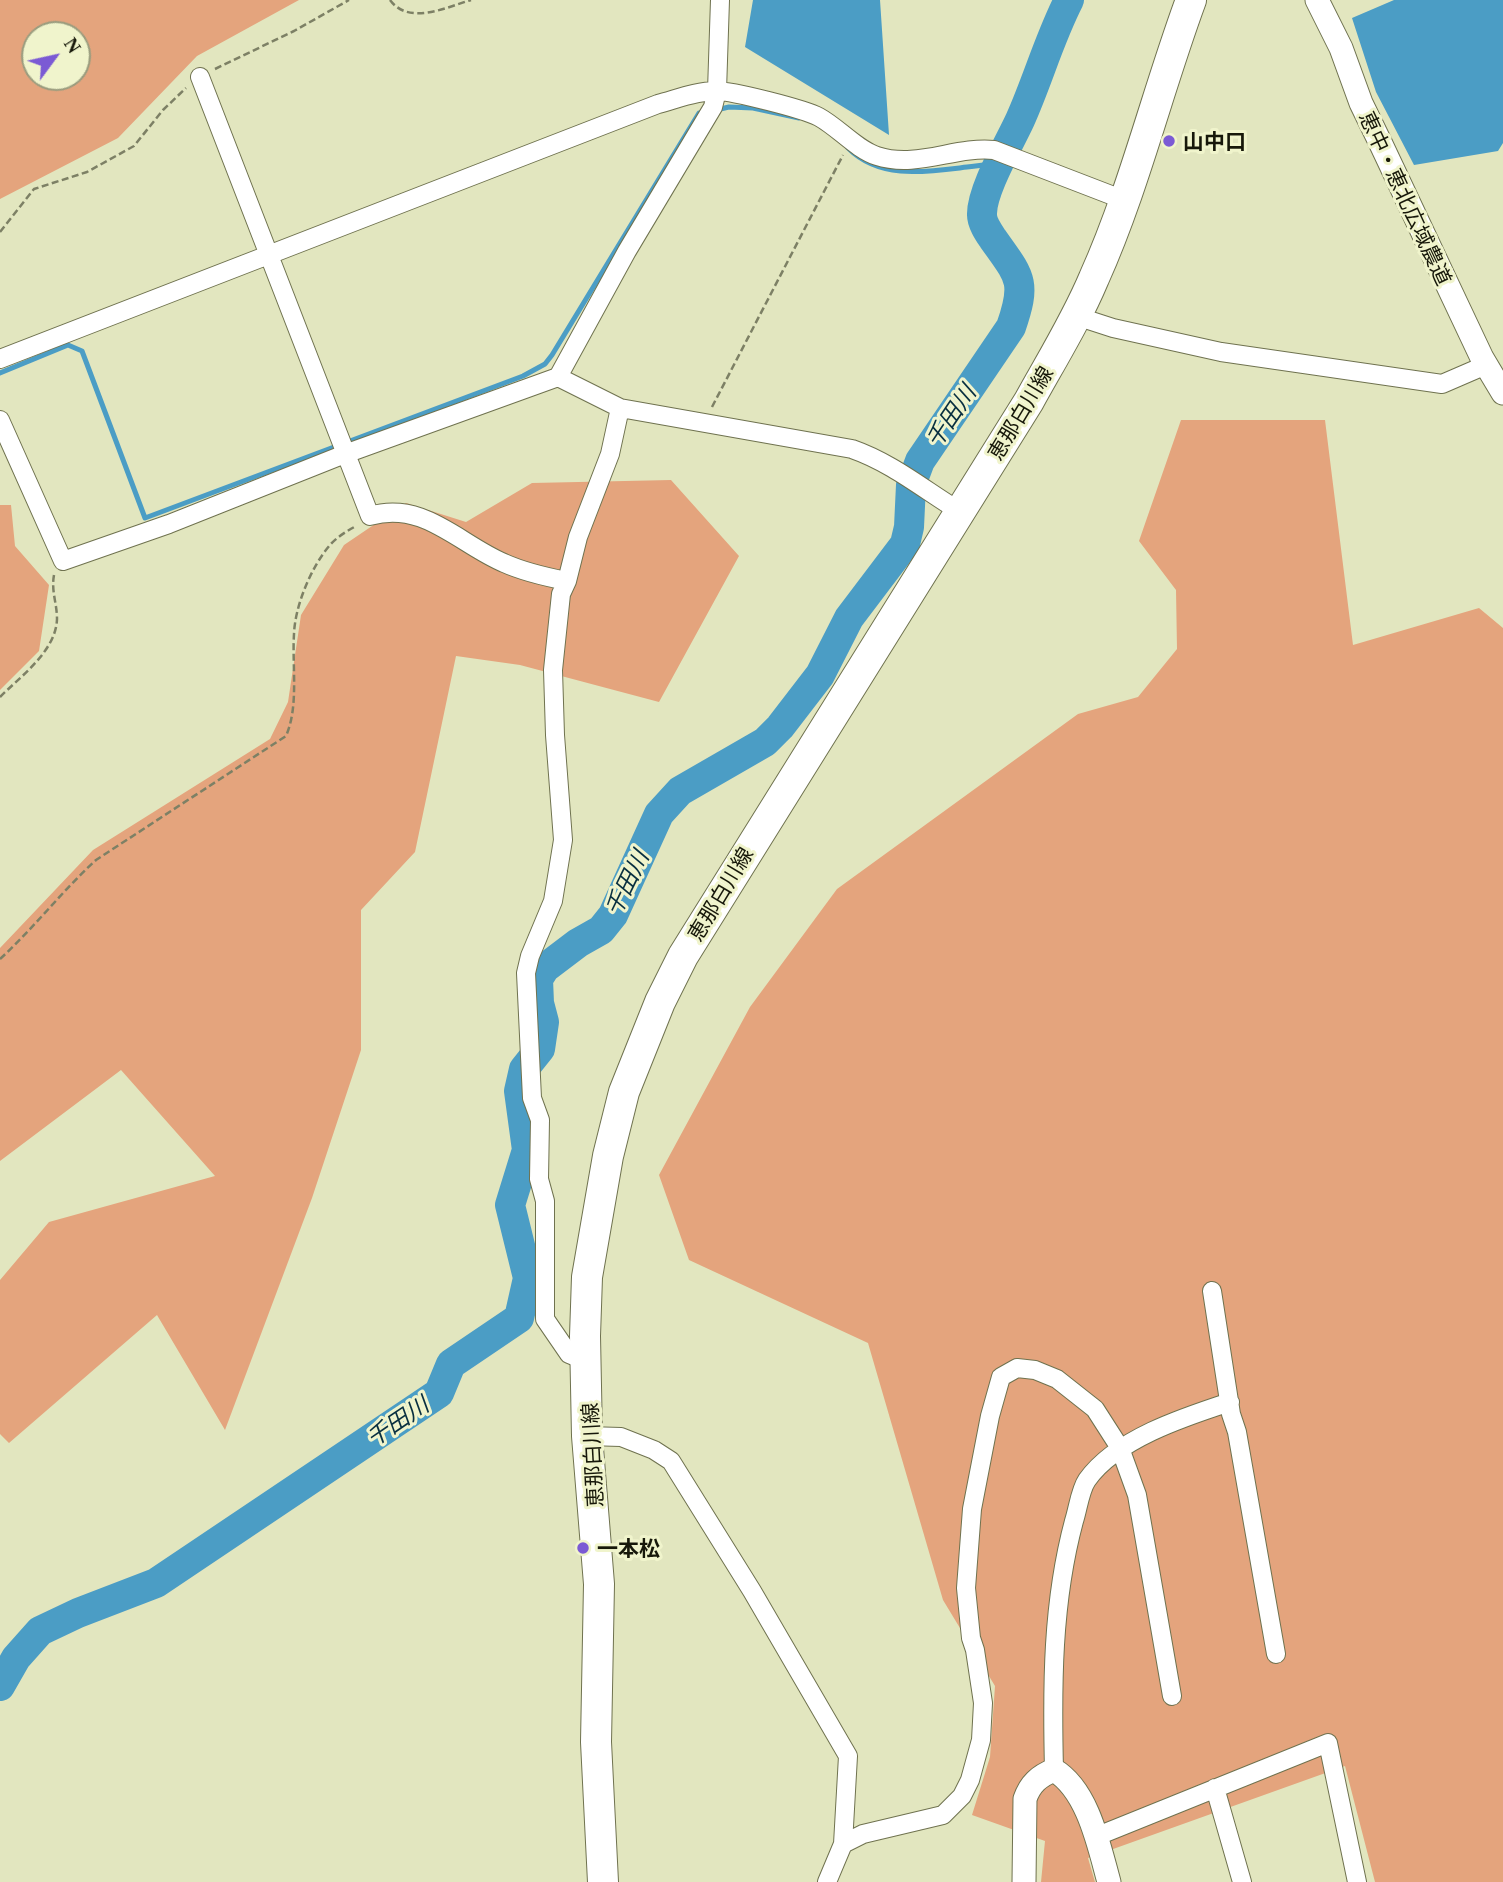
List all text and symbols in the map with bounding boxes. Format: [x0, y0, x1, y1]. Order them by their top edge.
north arrow [21, 21, 91, 91]
text: N [60, 34, 85, 57]
street label: 恵中・恵北広域農道 [1355, 107, 1457, 289]
place label: 山中口 [1183, 128, 1246, 154]
marker: 山中口 [1161, 133, 1177, 149]
street label: 恵那白川線 [982, 362, 1058, 464]
water label: 千田川 [919, 380, 981, 452]
street label: 恵那白川線 [682, 843, 758, 945]
water label: 千田川 [598, 846, 654, 920]
water label: 千田川 [361, 1390, 433, 1452]
street label: 恵那白川線 [577, 1402, 607, 1508]
place label: 一本松 [597, 1535, 660, 1561]
marker: 一本松 [575, 1540, 591, 1556]

